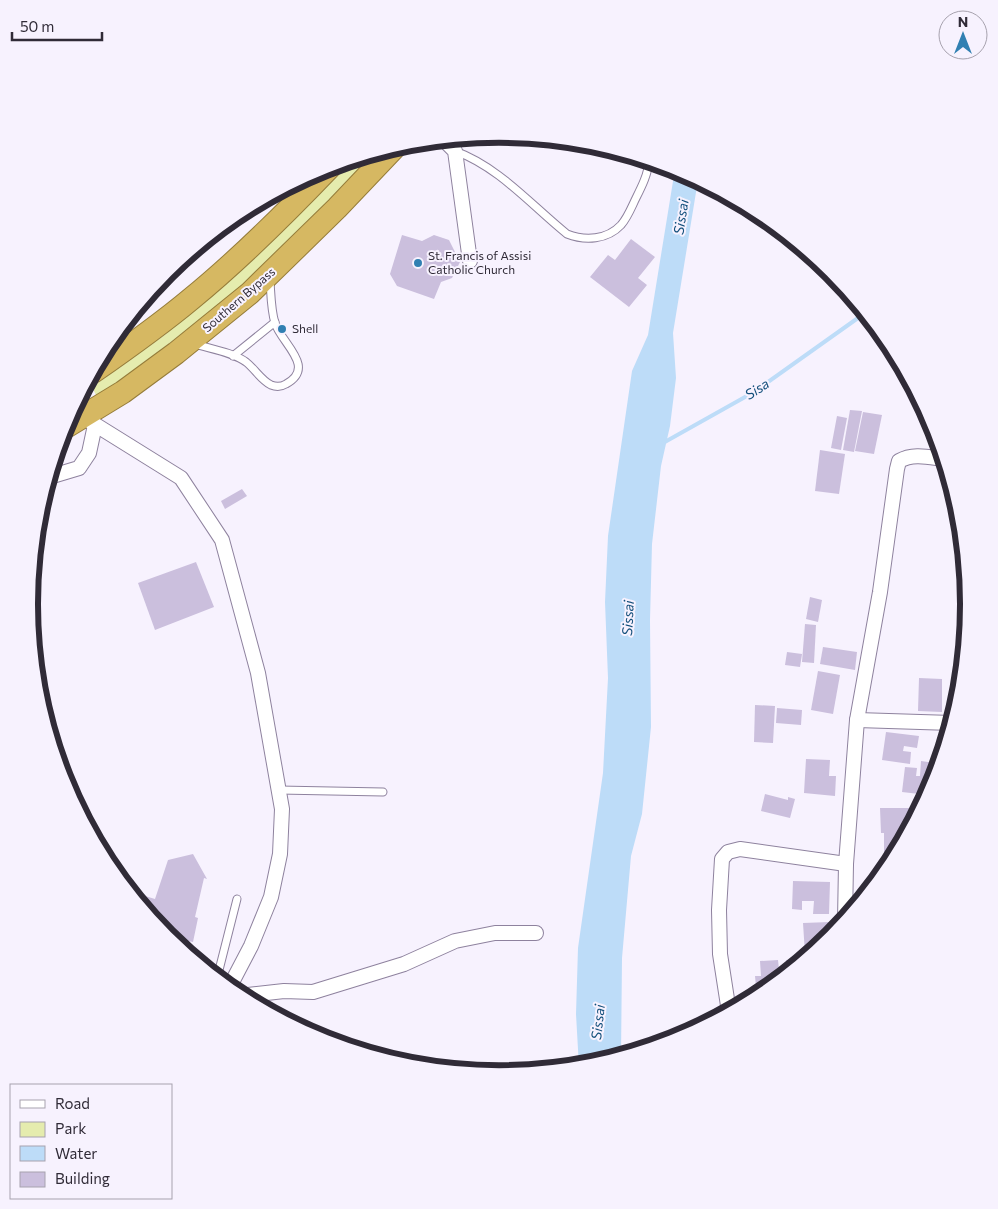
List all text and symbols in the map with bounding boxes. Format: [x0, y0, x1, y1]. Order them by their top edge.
scale bar [12, 10, 102, 42]
north arrow [938, 10, 988, 60]
text: N [958, 13, 968, 30]
text: 50 m [20, 17, 54, 35]
water label: Sissai [669, 198, 692, 236]
place label: St. Francis of Assisi Catholic Church [428, 248, 531, 276]
marker: St. Francis of Assisi Catholic Church [412, 257, 424, 269]
street label: Southern Bypass [199, 264, 277, 334]
place label: Shell [292, 321, 318, 335]
marker: Shell [276, 323, 288, 335]
water label: Sisa [741, 375, 772, 403]
water label: Sissai [618, 599, 637, 636]
water label: Sissai [587, 1003, 608, 1040]
legend [10, 1084, 172, 1199]
text: Road [55, 1094, 90, 1112]
text: Park [55, 1119, 86, 1137]
text: Water [55, 1144, 97, 1162]
text: Building [55, 1169, 110, 1187]

